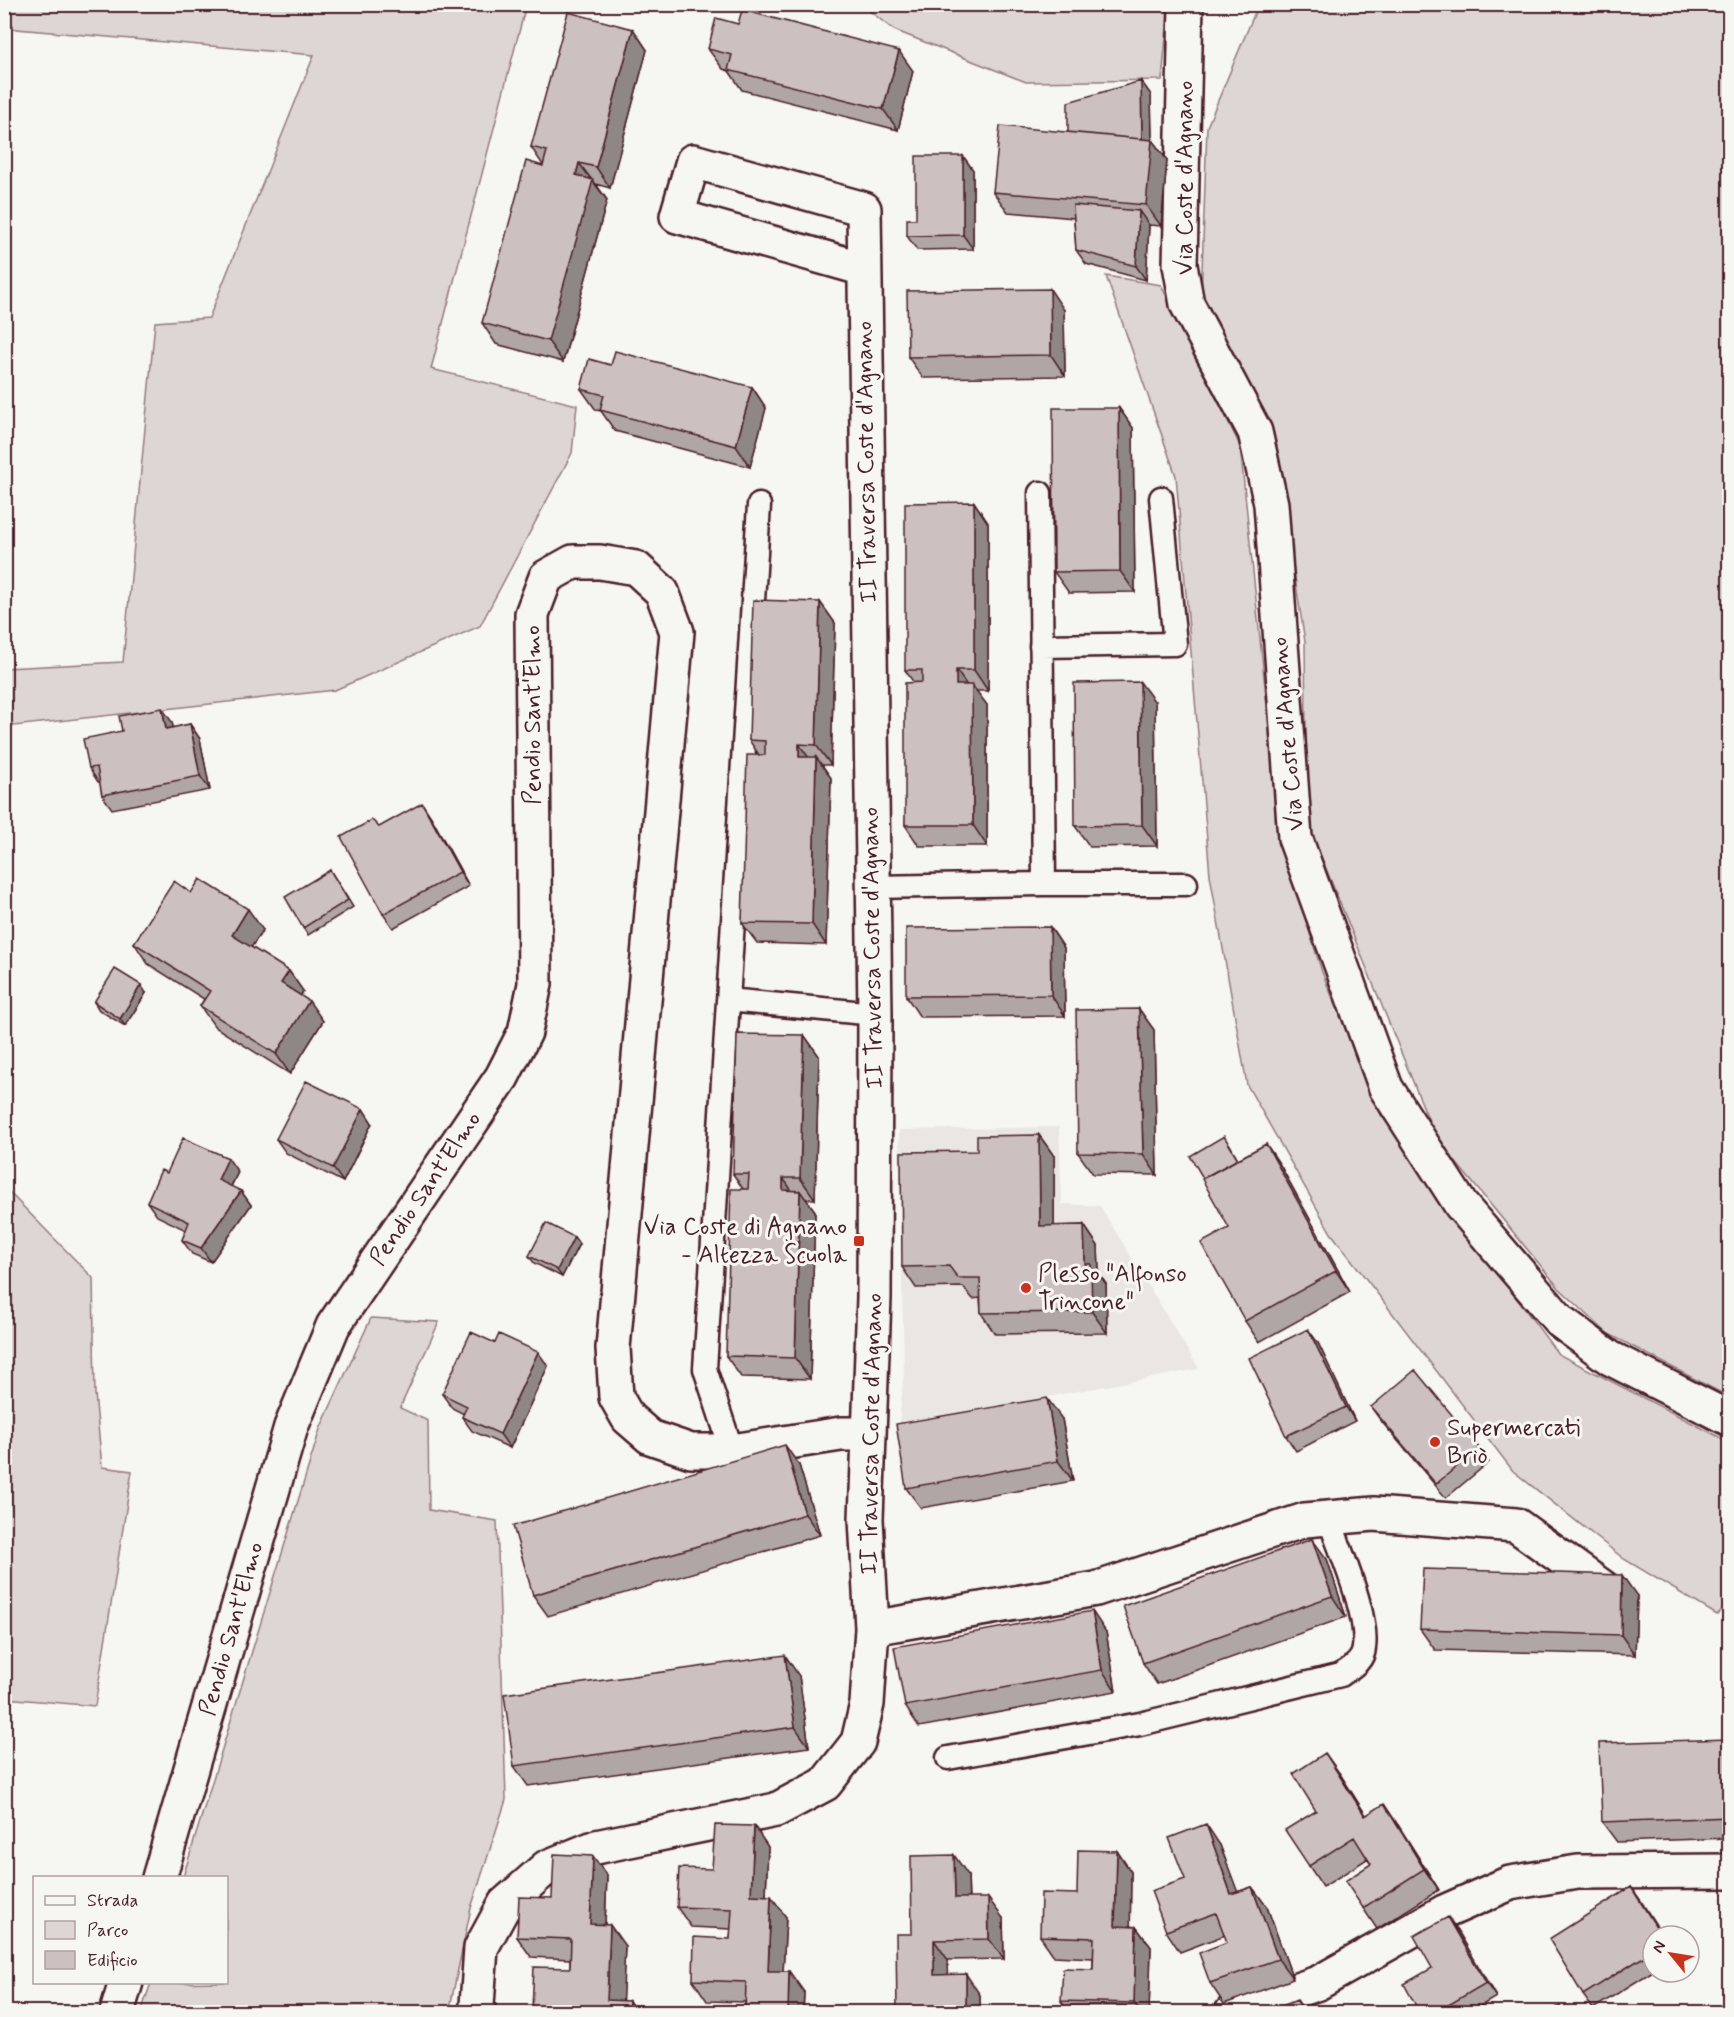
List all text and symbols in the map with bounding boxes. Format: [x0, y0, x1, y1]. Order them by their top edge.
street label: Via Coste d'Agnano [1170, 81, 1201, 275]
street label: II Traversa Coste d'Agnano [849, 321, 885, 603]
street label: Pendio Sant'Elmo [518, 625, 549, 805]
street label: Via Coste d'Agnano [1264, 636, 1312, 832]
street label: II Traversa Coste d'Agnano [855, 807, 891, 1089]
street label: Pendio Sant'Elmo [363, 1106, 489, 1272]
place label: Via Coste di Agnano - Altezza Scuola [644, 1212, 848, 1271]
marker: Via Coste di Agnano - Altezza Scuola [852, 1234, 866, 1248]
place label: Plesso "Alfonso Trincone" [1038, 1259, 1187, 1318]
marker: Plesso "Alfonso Trincone" [1019, 1281, 1033, 1295]
street label: II Traversa Coste d'Agnano [854, 1293, 890, 1575]
place label: Supermercati Briò [1447, 1413, 1580, 1472]
marker: Supermercati Briò [1428, 1435, 1442, 1449]
street label: Pendio Sant'Elmo [192, 1538, 272, 1720]
legend [33, 1876, 228, 1984]
text: Strada [87, 1889, 138, 1913]
text: Parco [87, 1919, 128, 1943]
north arrow [1641, 1924, 1701, 1984]
text: N [1648, 1937, 1671, 1957]
text: Edificio [87, 1949, 138, 1973]

